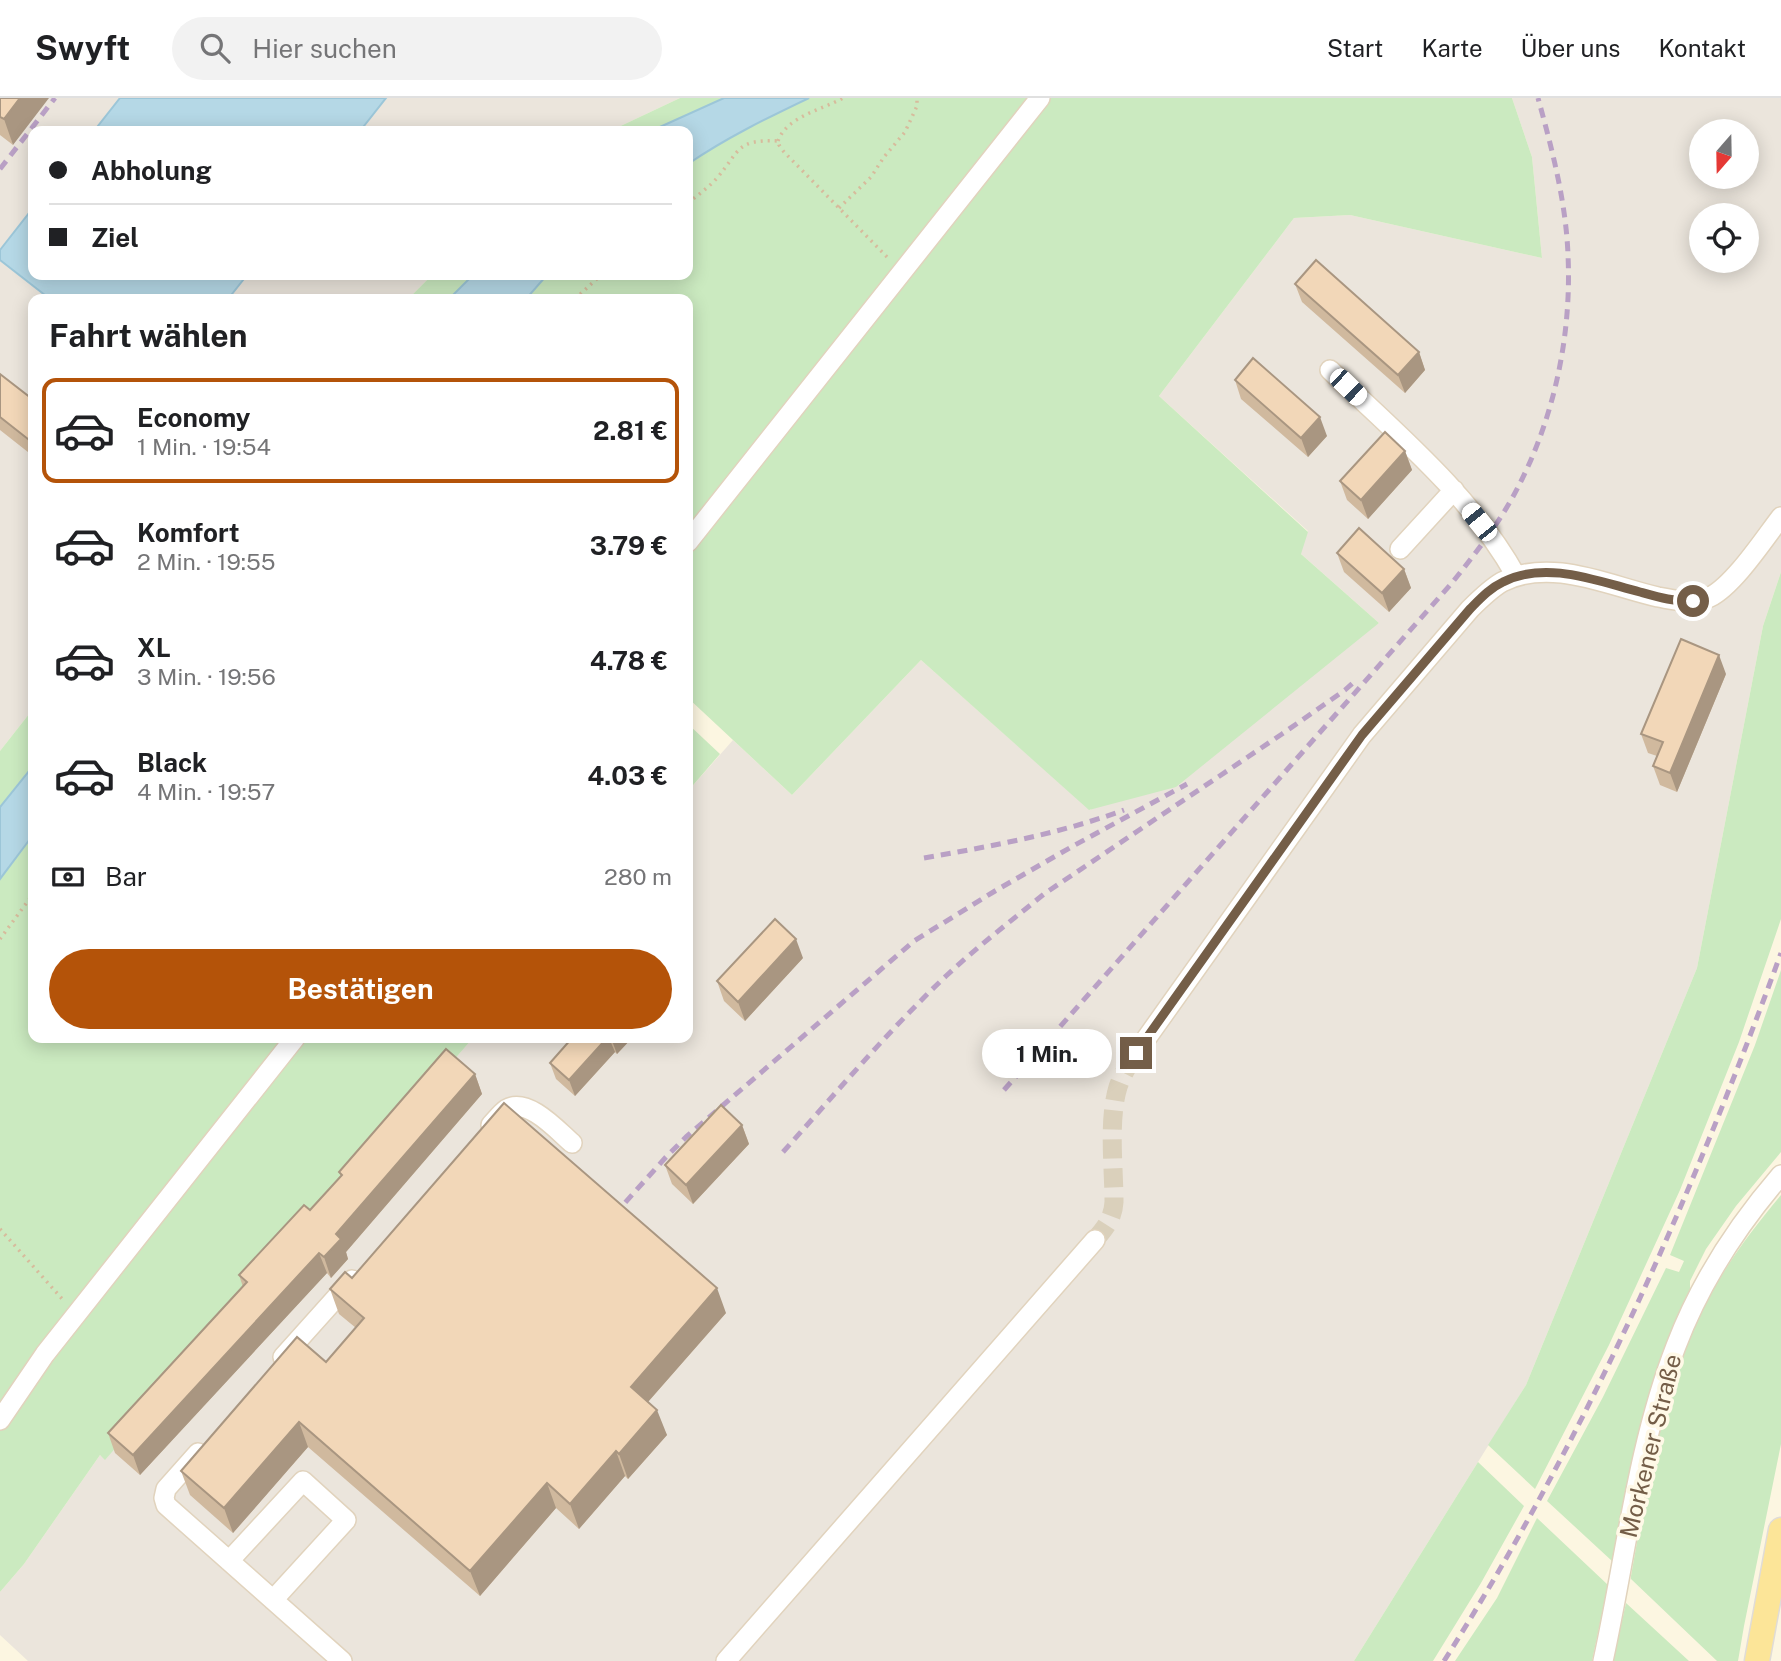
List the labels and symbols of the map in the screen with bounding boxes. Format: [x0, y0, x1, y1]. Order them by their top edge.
north arrow [1689, 119, 1759, 189]
car [1326, 365, 1371, 409]
car [1458, 499, 1501, 545]
route start [1677, 585, 1709, 617]
callout: 1 Min. [982, 1028, 1112, 1077]
route end [1120, 1037, 1152, 1069]
street label: Morkener Straße [1614, 1351, 1686, 1540]

